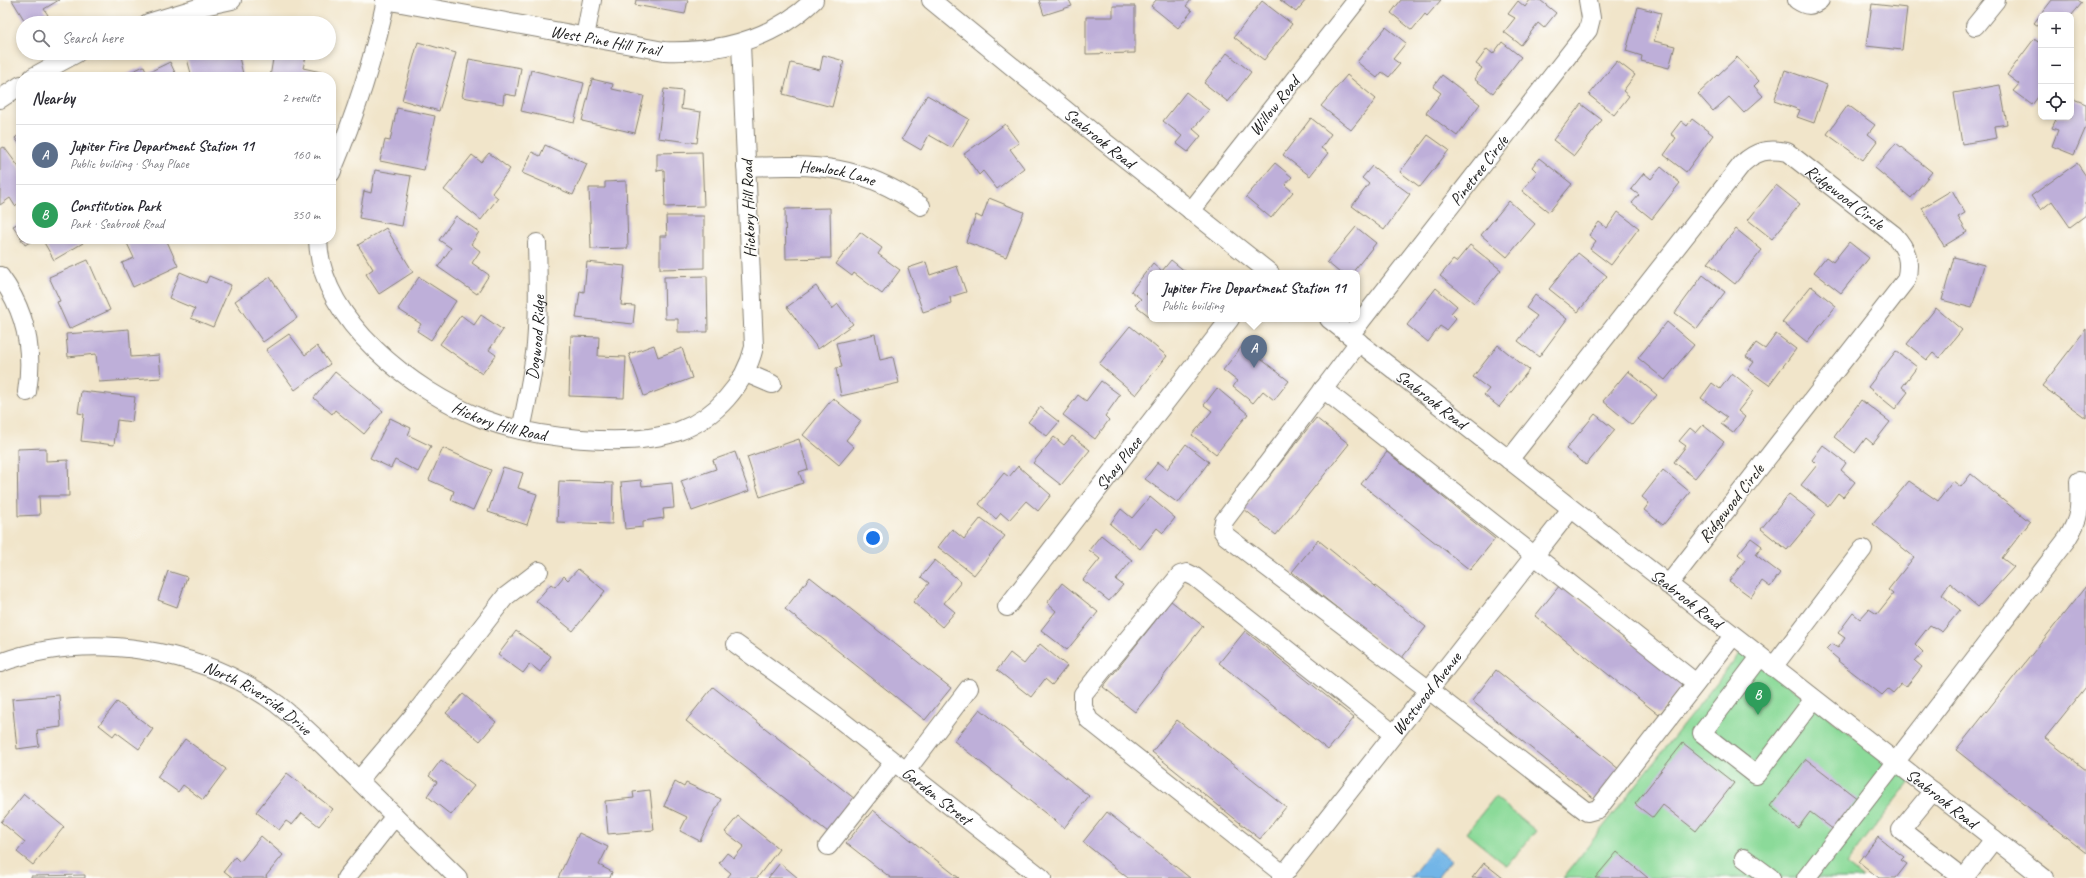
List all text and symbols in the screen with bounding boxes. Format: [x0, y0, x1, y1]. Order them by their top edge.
map controls [2038, 12, 2074, 120]
button: + [2038, 12, 2074, 48]
search box [16, 16, 336, 60]
street label: West Pine Hill Trail [549, 20, 665, 62]
icon: search [30, 27, 52, 49]
text: Search here [62, 29, 123, 48]
button: − [2038, 48, 2074, 84]
street label: Willow Road [1244, 70, 1305, 140]
button: locate [2038, 84, 2074, 120]
text: Nearby [32, 88, 75, 109]
text: 2 results [282, 90, 320, 106]
street label: Seabrook Road [1060, 103, 1141, 175]
street label: Pinetree Circle [1445, 130, 1514, 210]
text: Jupiter Fire Department Station 11 [70, 137, 254, 156]
text: A [42, 147, 48, 163]
text: 160 m [292, 147, 320, 163]
text: Public building · Shay Place [70, 156, 189, 172]
street label: Hemlock Lane [799, 156, 880, 191]
street label: Hickory Hill Road [736, 157, 761, 258]
street label: Ridgewood Circle [1801, 160, 1890, 236]
text: Constitution Park [70, 197, 161, 216]
text: B [42, 207, 48, 223]
text: 350 m [292, 207, 320, 223]
text: Park · Seabrook Road [70, 216, 164, 232]
popup [1148, 270, 1360, 322]
text: Jupiter Fire Department Station 11 [1162, 279, 1346, 298]
street label: Dogwood Ridge [521, 294, 549, 381]
text: Public building [1162, 298, 1224, 314]
pin: A [1241, 335, 1267, 368]
street label: Seabrook Road [1391, 365, 1473, 435]
street label: Hickory Hill Road [449, 396, 550, 446]
street label: Shay Place [1091, 431, 1147, 495]
street label: Ridgewood Circle [1694, 459, 1770, 547]
your location [863, 528, 883, 548]
street label: Seabrook Road [1646, 565, 1728, 635]
street label: Westwood Avenue [1387, 646, 1467, 739]
street label: North Riverside Drive [201, 656, 317, 741]
pin: B [1745, 682, 1771, 715]
street label: Garden Street [898, 762, 978, 831]
street label: Seabrook Road [1902, 764, 1983, 834]

